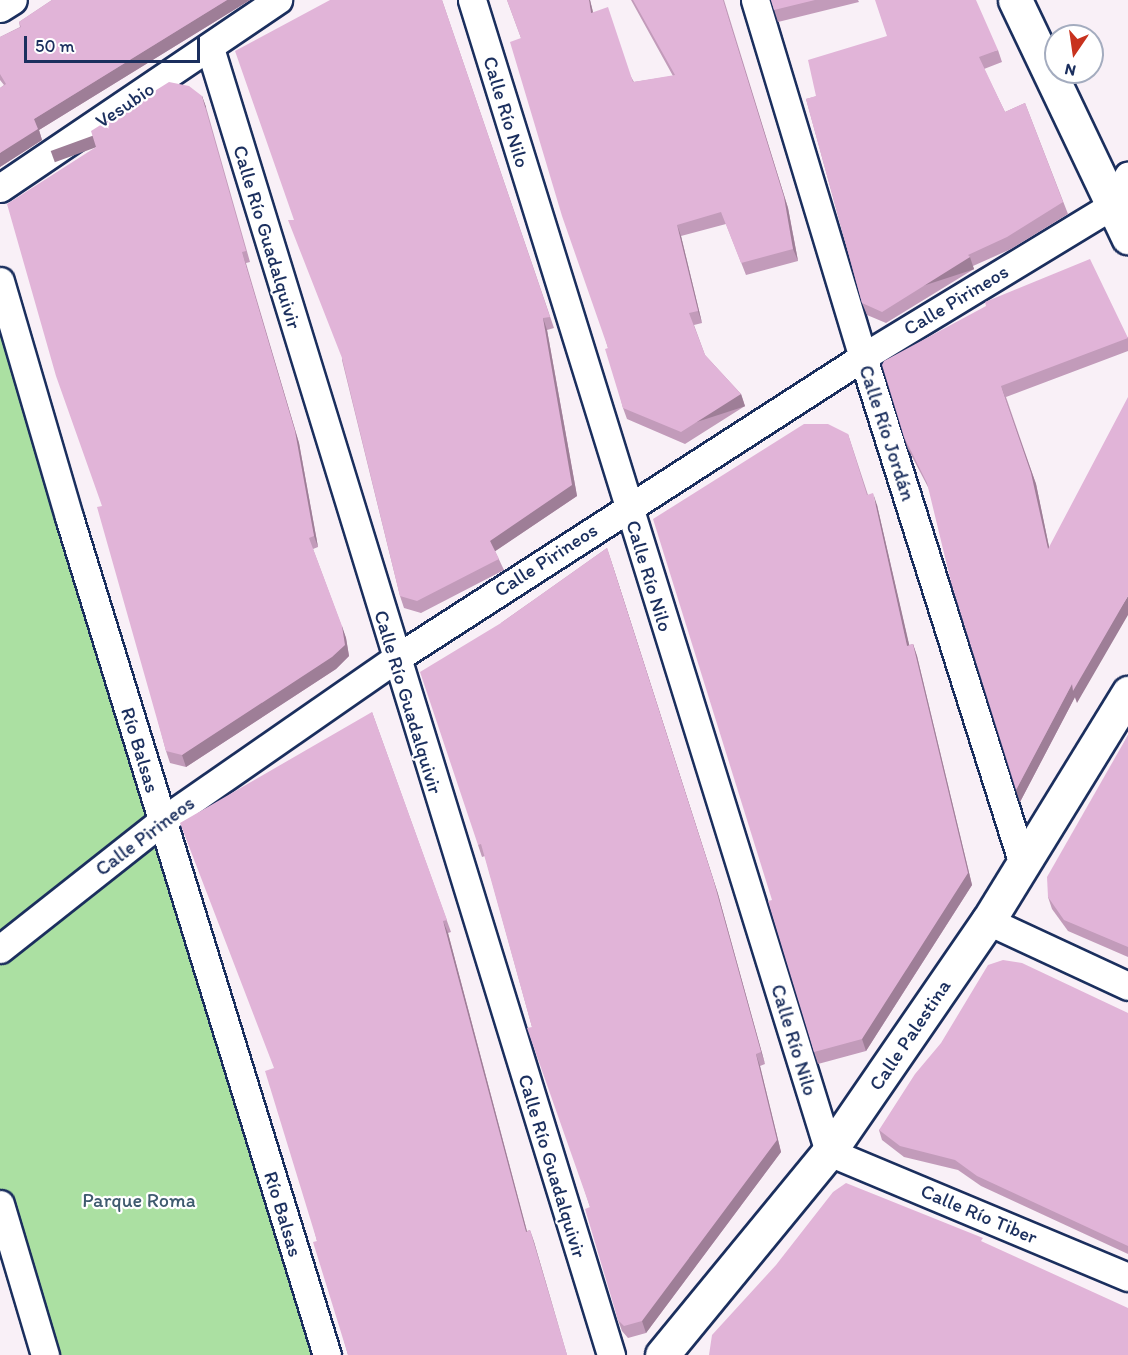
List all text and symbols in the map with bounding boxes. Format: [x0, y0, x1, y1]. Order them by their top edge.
scale bar [27, 24, 202, 62]
north arrow [1044, 24, 1104, 84]
text: 50 m [35, 35, 75, 57]
street label: Calle Río Nilo [478, 54, 534, 170]
text: N [1063, 60, 1078, 81]
street label: Vesubio [91, 77, 159, 133]
street label: Calle Río Guadalquivir [228, 142, 306, 332]
street label: Calle Pirineos [899, 259, 1013, 341]
street label: Calle Río Jordán [854, 362, 920, 504]
street label: Calle Pirineos [490, 518, 602, 602]
street label: Calle Río Nilo [621, 518, 677, 634]
street label: Calle Río Guadalquivir [369, 607, 447, 797]
street label: Río Balsas [116, 704, 164, 796]
street label: Calle Pirineos [91, 791, 199, 881]
street label: Calle Palestina [864, 975, 956, 1095]
street label: Calle Río Nilo [766, 982, 822, 1098]
street label: Calle Río Guadalquivir [513, 1071, 591, 1261]
street label: Río Balsas [259, 1168, 307, 1260]
street label: Calle Río Tiber [917, 1179, 1041, 1249]
park label: Parque Roma [82, 1188, 196, 1212]

